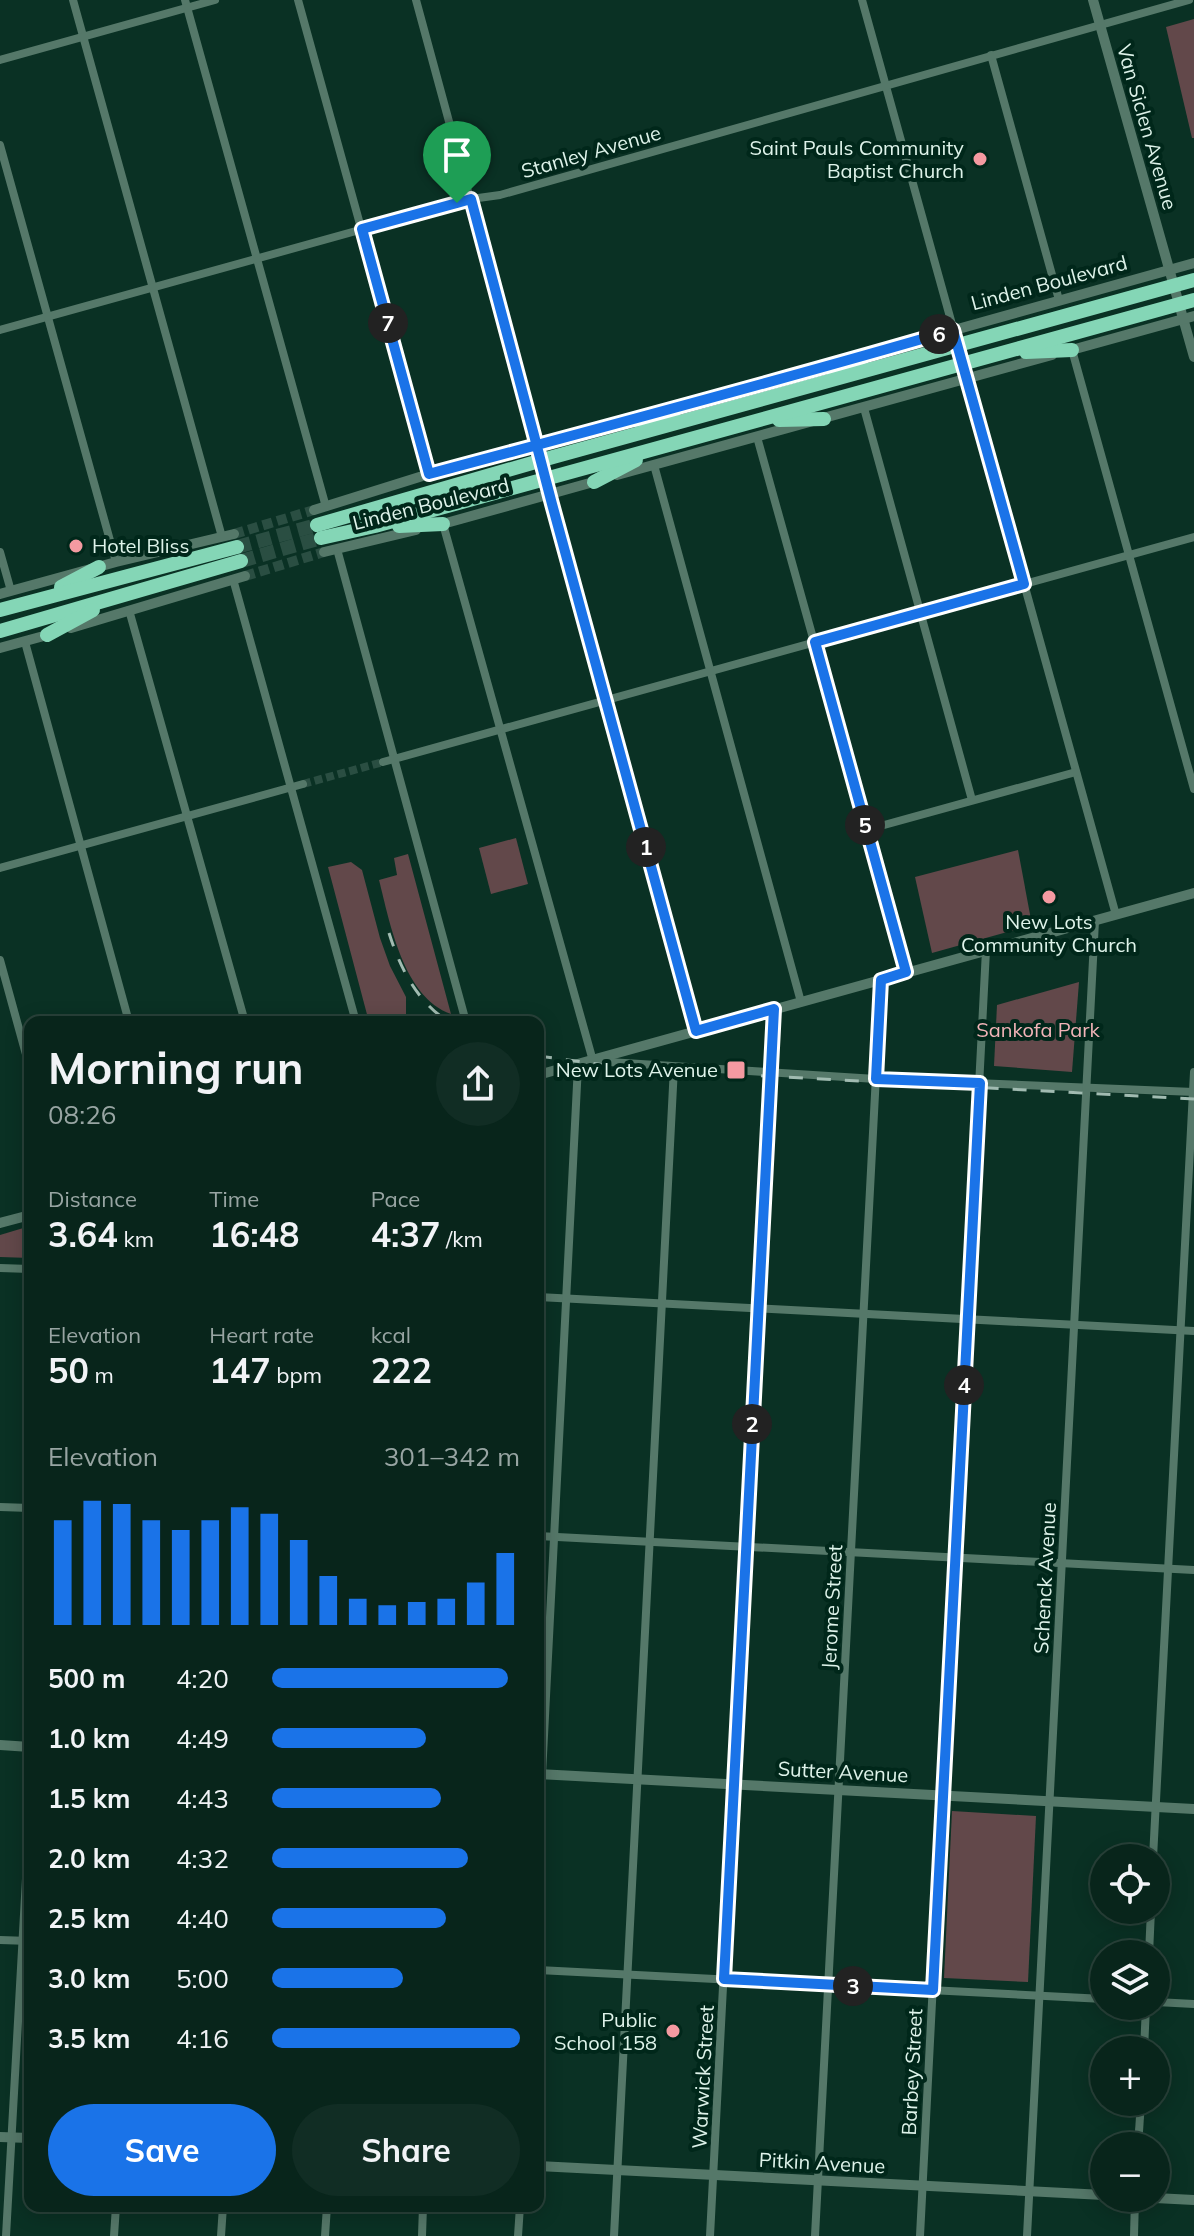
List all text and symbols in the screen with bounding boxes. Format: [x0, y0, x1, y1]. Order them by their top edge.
street label: Van Siclen Avenue [1112, 41, 1183, 213]
street label: Stanley Avenue [518, 120, 664, 183]
pin [423, 121, 491, 203]
icon: arrive [435, 133, 479, 177]
place label: Saint Pauls Community Baptist Church [750, 135, 964, 183]
marker: Saint Pauls Community Baptist Church [971, 150, 989, 168]
street label: Linden Boulevard [968, 250, 1130, 315]
pin: 7 [368, 303, 408, 343]
text: 7 [381, 309, 395, 337]
pin: 6 [919, 314, 959, 354]
text: 6 [932, 320, 946, 348]
street label: Linden Boulevard [350, 472, 512, 535]
place label: Hotel Bliss [92, 533, 189, 558]
marker: Hotel Bliss [67, 537, 85, 555]
pin: 5 [845, 805, 885, 845]
text: 5 [858, 811, 872, 839]
pin: 1 [626, 827, 666, 867]
text: 1 [639, 833, 653, 861]
marker: New Lots Community Church [1040, 888, 1058, 906]
place label: New Lots Community Church [961, 909, 1137, 957]
park label: Sankofa Park [976, 1017, 1100, 1042]
text: Morning run [48, 1040, 304, 1095]
button: share [436, 1042, 520, 1126]
place label: New Lots Avenue [556, 1057, 718, 1082]
marker: New Lots Avenue [725, 1059, 747, 1081]
text: 08:26 [48, 1098, 116, 1131]
text: Distance [48, 1185, 137, 1213]
text: Time [209, 1185, 259, 1213]
text: Pace [371, 1185, 420, 1213]
text: 3.64 [48, 1213, 118, 1256]
text: 16:48 [209, 1213, 299, 1256]
text: 4:37 [371, 1213, 440, 1256]
text: km [118, 1225, 154, 1253]
text: /km [440, 1225, 483, 1253]
text: Elevation [48, 1321, 141, 1349]
text: Heart rate [209, 1321, 314, 1349]
text: kcal [371, 1321, 411, 1349]
text: 50 [48, 1349, 89, 1392]
text: 147 [209, 1349, 271, 1392]
text: 222 [371, 1349, 432, 1392]
text: m [89, 1361, 114, 1389]
text: bpm [271, 1361, 322, 1389]
pin: 4 [944, 1365, 984, 1405]
text: 4 [957, 1371, 971, 1399]
pin: 2 [732, 1404, 772, 1444]
text: 2 [745, 1410, 759, 1438]
text: Elevation [48, 1440, 158, 1473]
text: 301–342 m [384, 1440, 520, 1473]
street label: Schenck Avenue [1028, 1502, 1061, 1654]
street label: Jerome Street [816, 1544, 847, 1670]
text: 500 m [48, 1662, 125, 1695]
text: 4:20 [176, 1662, 229, 1695]
text: 1.0 km [48, 1722, 131, 1755]
text: 4:49 [176, 1722, 229, 1755]
street label: Sutter Avenue [777, 1756, 909, 1787]
text: 1.5 km [48, 1782, 131, 1815]
text: 4:43 [176, 1782, 229, 1815]
text: 2.0 km [48, 1842, 131, 1875]
text: 4:32 [176, 1842, 229, 1875]
map controls [1090, 1844, 1170, 2212]
button: locate [1090, 1844, 1170, 1924]
text: 2.5 km [48, 1902, 131, 1935]
text: 4:40 [176, 1902, 229, 1935]
button: layers [1090, 1940, 1170, 2020]
text: 3.0 km [48, 1962, 131, 1995]
text: 5:00 [176, 1962, 229, 1995]
pin: 3 [833, 1966, 873, 2006]
text: 3 [846, 1972, 860, 2000]
street label: Warwick Street [686, 2005, 719, 2149]
place label: Public School 158 [554, 2007, 657, 2055]
street label: Barbey Street [896, 2008, 927, 2136]
text: 3.5 km [48, 2022, 131, 2055]
text: 4:16 [176, 2022, 229, 2055]
marker: Public School 158 [664, 2022, 682, 2040]
button: + [1090, 2036, 1170, 2116]
button: Save [48, 2104, 276, 2196]
button: Share [292, 2104, 520, 2196]
button: − [1090, 2132, 1170, 2212]
street label: Pitkin Avenue [758, 2147, 886, 2178]

